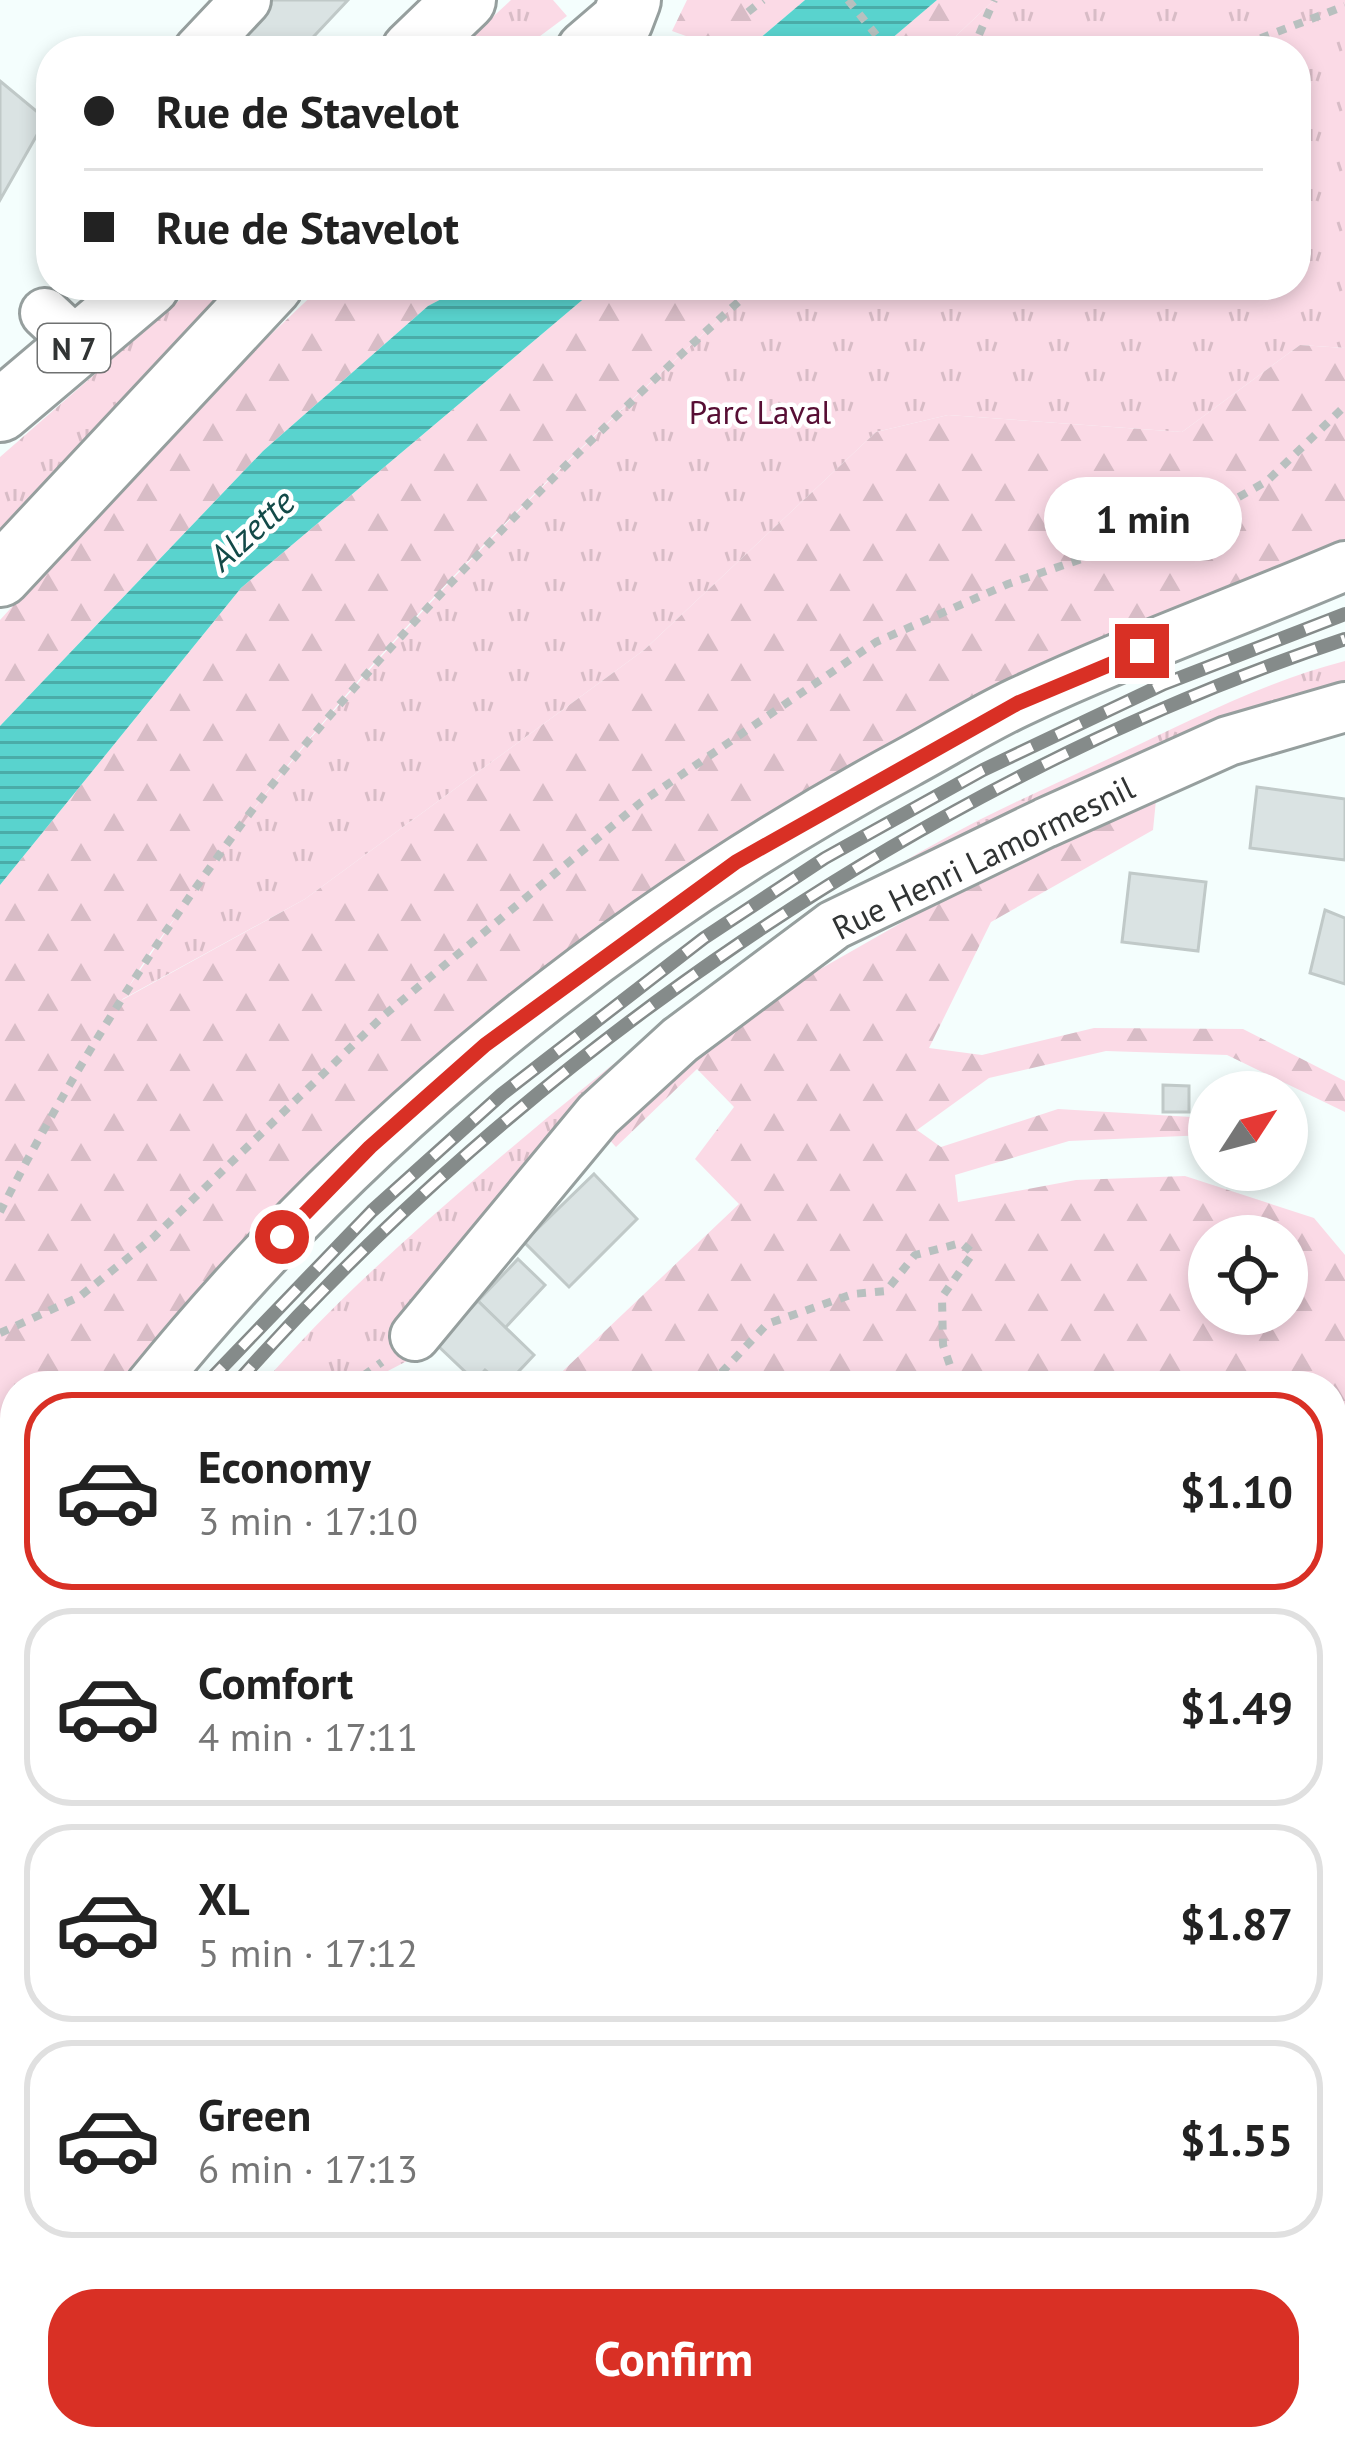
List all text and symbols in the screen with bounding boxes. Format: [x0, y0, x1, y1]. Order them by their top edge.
text: Rue de Stavelot [156, 82, 459, 140]
text: Rue de Stavelot [156, 198, 459, 256]
road number: N 7 [38, 324, 110, 372]
park label: Parc Laval [689, 390, 832, 433]
callout: 1 min [1043, 477, 1241, 561]
water label: Alzette [196, 478, 304, 581]
text: 1 min [1095, 493, 1191, 544]
route end [1115, 624, 1169, 678]
street label: Rue Henri Lamormesnil [825, 765, 1141, 949]
north arrow [1188, 1071, 1308, 1191]
map controls [1188, 1071, 1308, 1335]
route start [255, 1210, 309, 1264]
button: locate [1188, 1215, 1308, 1335]
icon: car [54, 1437, 162, 1545]
text: Economy [198, 1437, 371, 1495]
text: $1.10 [1180, 1462, 1293, 1520]
text: 3 min · 17:10 [198, 1495, 418, 1546]
icon: car [54, 1653, 162, 1761]
text: Comfort [198, 1653, 353, 1711]
text: $1.49 [1180, 1678, 1293, 1736]
text: 4 min · 17:11 [198, 1711, 418, 1762]
icon: car [54, 1869, 162, 1977]
text: XL [198, 1869, 250, 1927]
text: $1.87 [1180, 1894, 1293, 1952]
text: 5 min · 17:12 [198, 1927, 418, 1978]
icon: car [54, 2085, 162, 2193]
text: Green [198, 2085, 311, 2143]
text: $1.55 [1180, 2110, 1293, 2168]
text: 6 min · 17:13 [198, 2143, 418, 2194]
button: Confirm [48, 2289, 1299, 2427]

